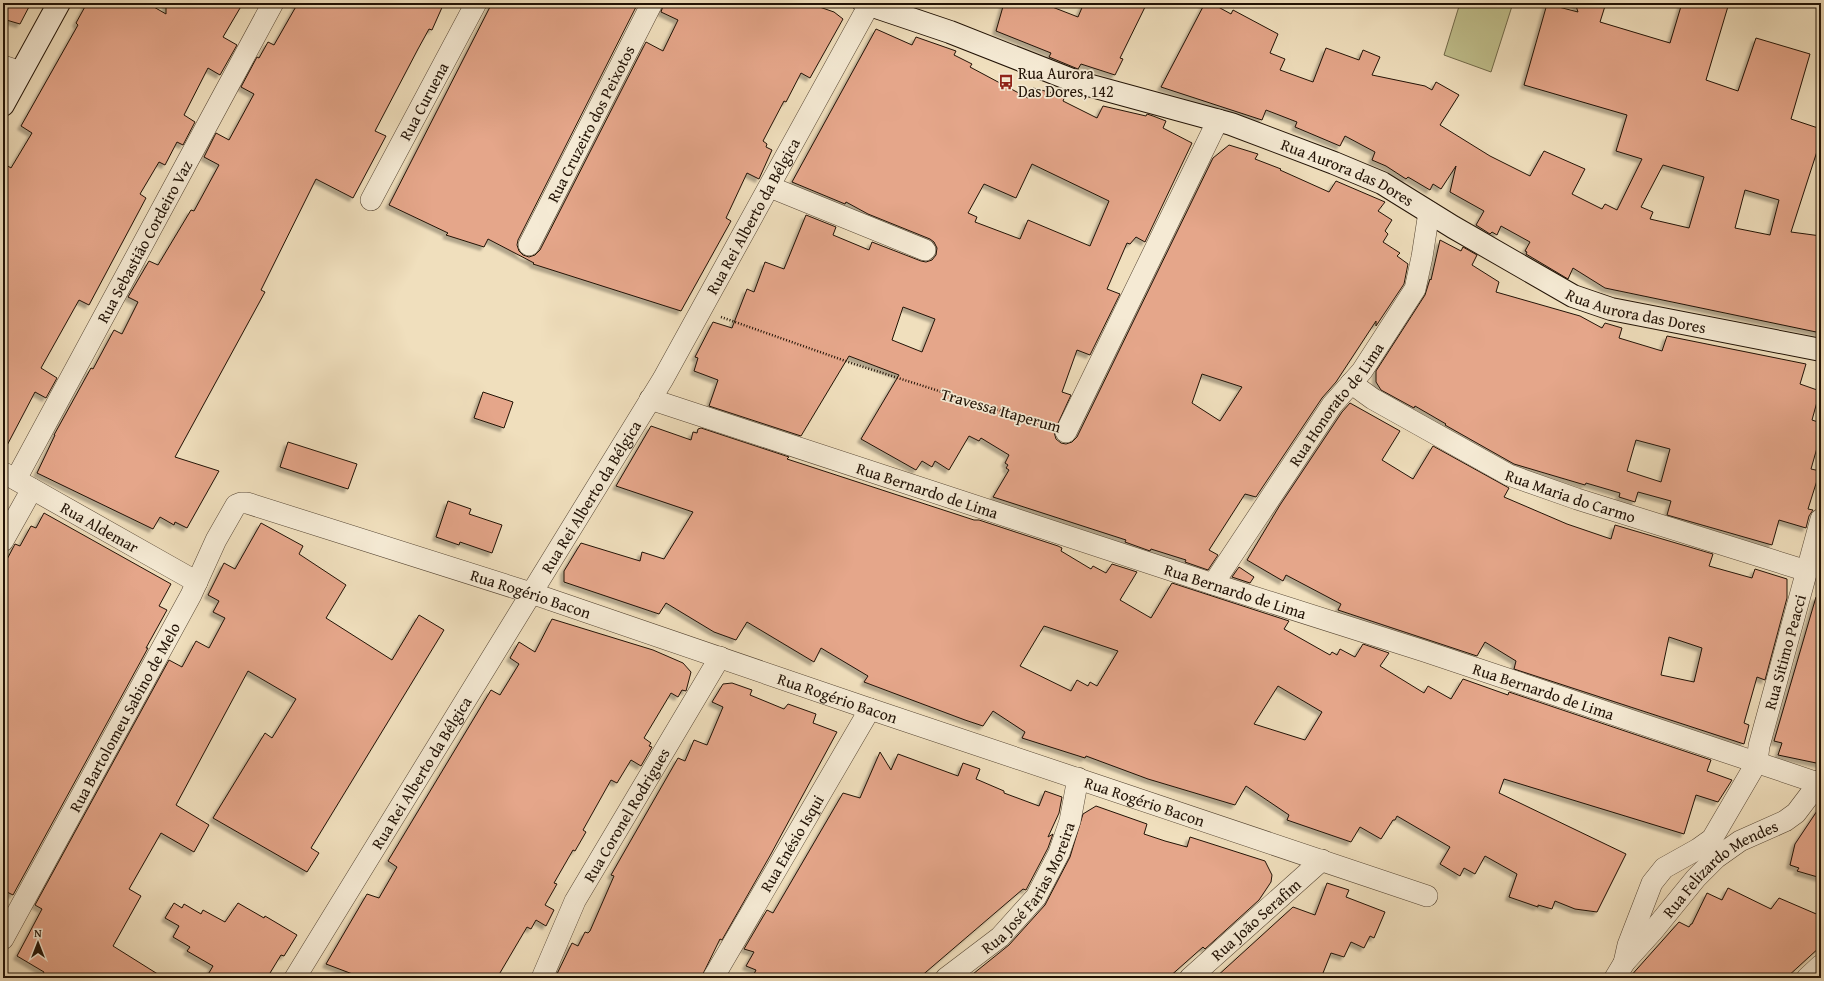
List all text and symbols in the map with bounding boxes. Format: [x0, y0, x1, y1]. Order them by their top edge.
street label: Rua Cruzeiro dos Peixotos [541, 41, 641, 206]
street label: Rua Curuena [393, 57, 455, 145]
place label: Rua Aurora Das Dores, 142 [1018, 61, 1114, 103]
bus stop icon: Rua Aurora Das Dores, 142 [997, 73, 1015, 91]
street label: Rua Aurora das Dores [1278, 132, 1419, 212]
street label: Rua Rei Alberto da Bélgica [700, 133, 806, 299]
street label: Rua Sebastião Cordeiro Vaz [90, 156, 198, 327]
street label: Rua Aurora das Dores [1561, 282, 1708, 339]
street label: Rua Honorato de Lima [1283, 337, 1390, 471]
street label: Travessa Itaperum [938, 381, 1064, 439]
street label: Rua Rei Alberto da Bélgica [535, 415, 647, 578]
street label: Rua Bernardo de Lima [853, 456, 1002, 525]
street label: Rua Maria do Carmo [1502, 463, 1639, 529]
street label: Rua Aldemar [56, 495, 144, 559]
street label: Rua Bernardo de Lima [1161, 557, 1310, 625]
street label: Rua Rogério Bacon [467, 563, 594, 625]
street label: Rua Sitimo Peacci [1757, 591, 1812, 712]
street label: Rua Bartolomeu Sabino de Melo [63, 618, 186, 816]
street label: Rua Bernardo de Lima [1470, 656, 1618, 726]
street label: Rua Rogério Bacon [774, 666, 901, 729]
street label: Rua Rei Alberto da Bélgica [365, 691, 478, 854]
street label: Rua Coronel Rodrigues [577, 743, 675, 886]
street label: Rua Rogério Bacon [1081, 770, 1208, 833]
street label: Rua Enésio Isqui [754, 790, 830, 896]
street label: Rua Felizardo Mendes [1656, 814, 1782, 923]
street label: Rua José Farias Moreira [976, 818, 1081, 959]
street label: Rua João Serafim [1205, 873, 1306, 966]
north arrow [18, 923, 58, 963]
text: N [34, 925, 42, 941]

